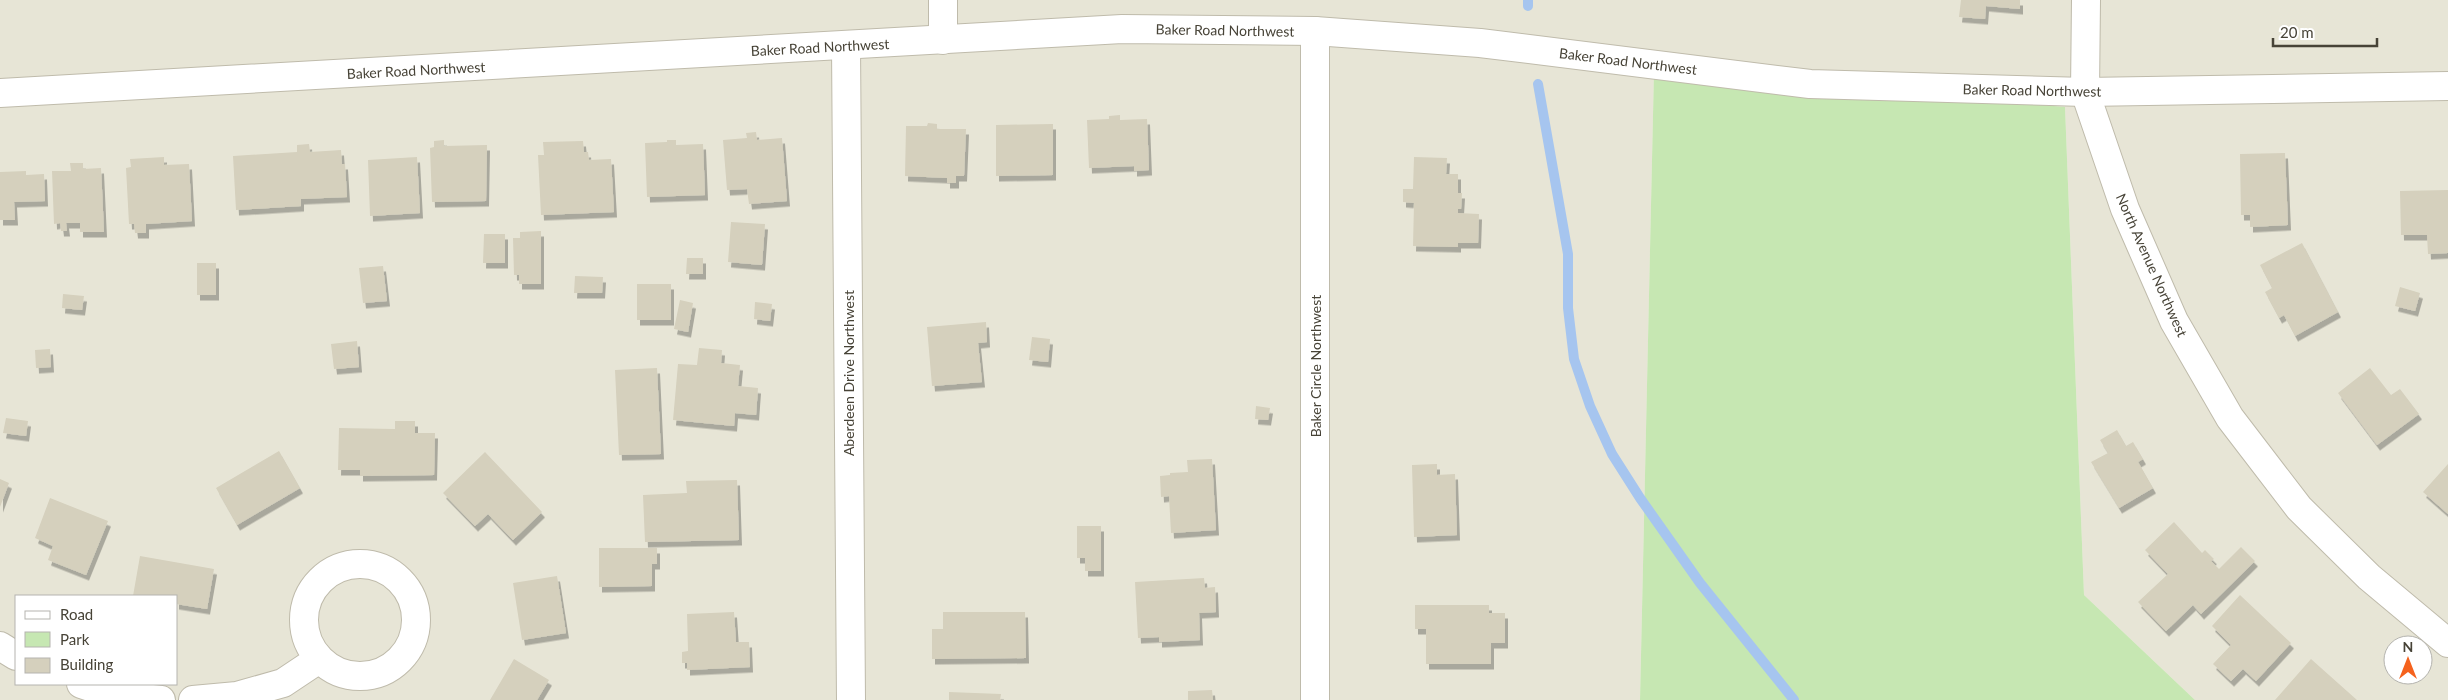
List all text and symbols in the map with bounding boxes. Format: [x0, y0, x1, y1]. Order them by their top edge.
scale bar [2273, 15, 2377, 47]
street label: Baker Road Northwest [1156, 20, 1294, 40]
text: 20 m [2280, 23, 2314, 41]
street label: Baker Road Northwest [750, 35, 890, 59]
street label: Baker Road Northwest [1558, 44, 1698, 78]
street label: Baker Road Northwest [346, 58, 486, 82]
street label: Baker Road Northwest [1963, 80, 2101, 100]
street label: North Avenue Northwest [2113, 191, 2191, 339]
street label: Aberdeen Drive Northwest [840, 290, 857, 456]
street label: Baker Circle Northwest [1307, 295, 1324, 437]
legend [15, 595, 178, 685]
text: Road [60, 605, 93, 623]
text: Park [60, 630, 90, 648]
north arrow [2383, 635, 2433, 685]
text: N [2403, 638, 2413, 655]
text: Building [60, 655, 113, 673]

